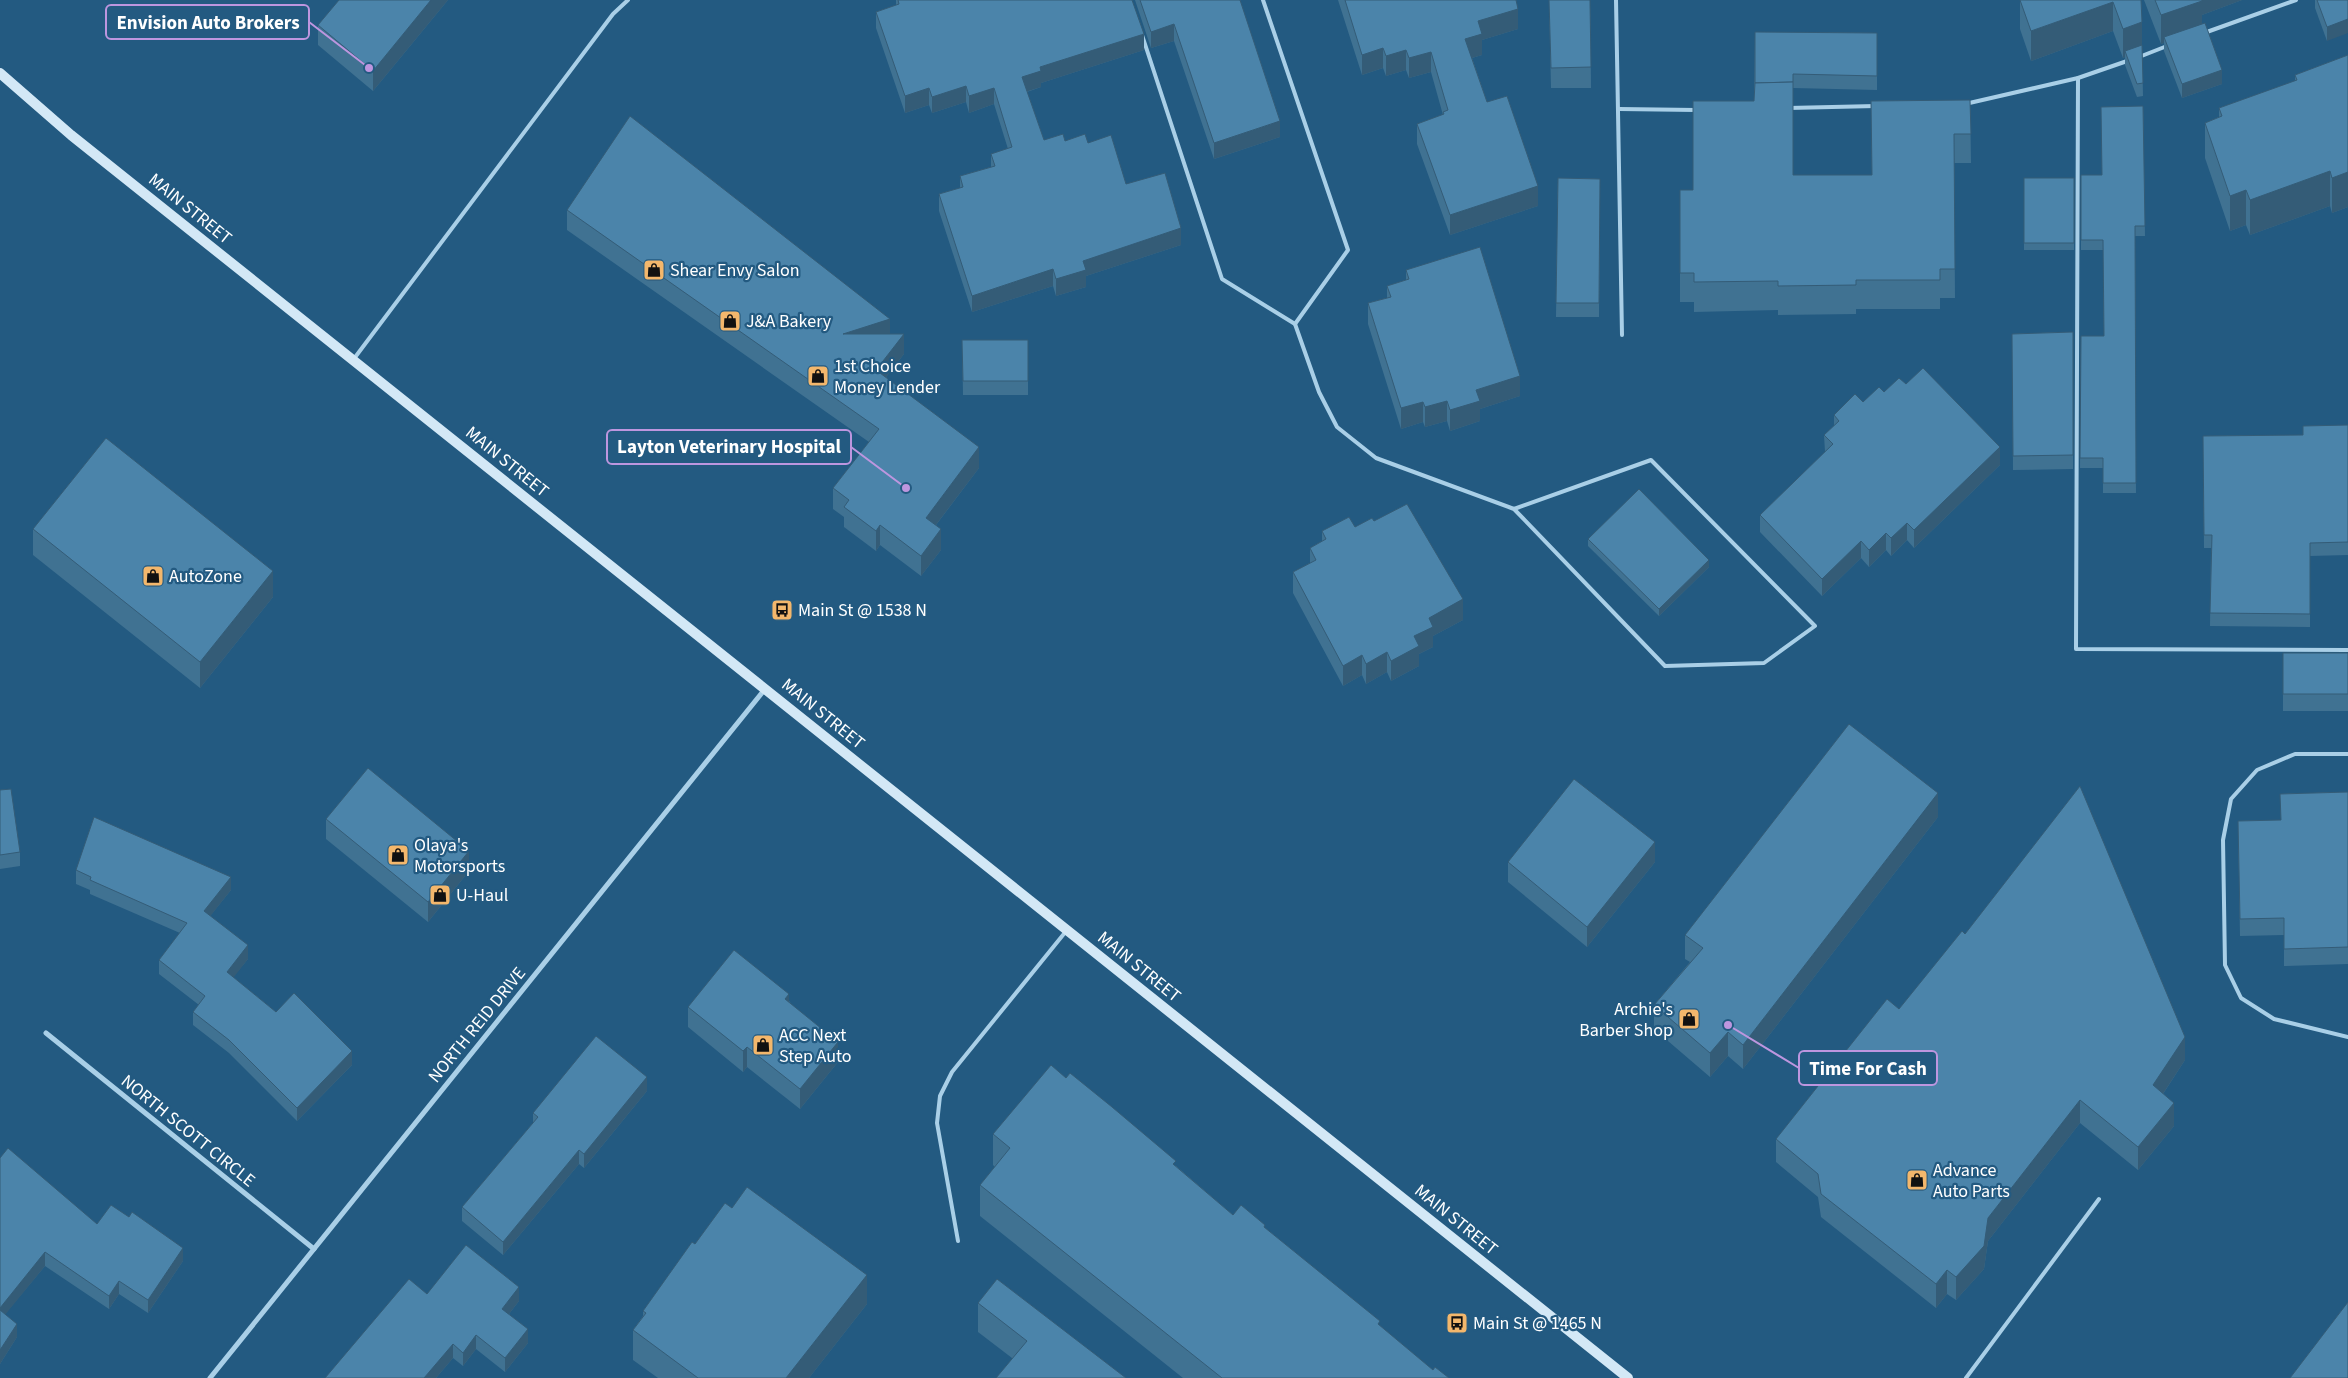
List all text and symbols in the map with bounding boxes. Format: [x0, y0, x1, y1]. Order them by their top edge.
callout: Envision Auto Brokers [106, 5, 309, 39]
text: Envision Auto Brokers [116, 10, 300, 37]
street label: MAIN STREET [143, 168, 237, 251]
shop icon: Shear Envy Salon [642, 258, 666, 282]
place label: Shear Envy Salon [670, 258, 800, 283]
shop icon: J&A Bakery [718, 309, 742, 333]
place label: J&A Bakery [746, 309, 832, 334]
place label: 1st Choice Money Lender [834, 354, 941, 400]
shop icon: 1st Choice Money Lender [806, 364, 830, 388]
street label: MAIN STREET [460, 421, 554, 504]
callout: Layton Veterinary Hospital [607, 430, 851, 464]
text: Layton Veterinary Hospital [617, 434, 841, 461]
shop icon: AutoZone [141, 564, 165, 588]
place label: AutoZone [169, 564, 242, 589]
bus stop icon: Main St @ 1538 N [770, 598, 794, 622]
place label: Main St @ 1538 N [798, 598, 927, 623]
street label: MAIN STREET [776, 673, 870, 756]
place label: Olaya's Motorsports [414, 833, 505, 879]
shop icon: Olaya's Motorsports [386, 843, 410, 867]
shop icon: U-Haul [428, 883, 452, 907]
place label: U-Haul [456, 883, 508, 908]
street label: MAIN STREET [1092, 926, 1186, 1009]
street label: NORTH REID DRIVE [422, 962, 532, 1088]
place label: Archie's Barber Shop [1579, 997, 1673, 1043]
shop icon: Archie's Barber Shop [1677, 1007, 1701, 1031]
place label: ACC Next Step Auto [779, 1023, 852, 1069]
shop icon: ACC Next Step Auto [751, 1033, 775, 1057]
callout: Time For Cash [1799, 1051, 1937, 1085]
text: Time For Cash [1809, 1056, 1927, 1083]
street label: NORTH SCOTT CIRCLE [116, 1069, 260, 1193]
place label: Advance Auto Parts [1933, 1158, 2010, 1204]
shop icon: Advance Auto Parts [1905, 1168, 1929, 1192]
street label: MAIN STREET [1409, 1179, 1503, 1262]
bus stop icon: Main St @ 1465 N [1445, 1311, 1469, 1335]
place label: Main St @ 1465 N [1473, 1311, 1602, 1336]

